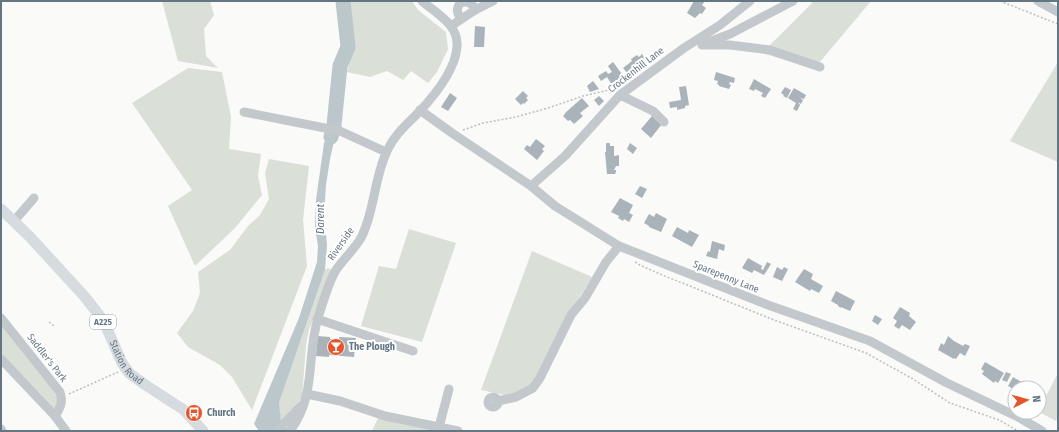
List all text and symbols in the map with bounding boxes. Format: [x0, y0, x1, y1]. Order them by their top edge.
street label: Crockenhill Lane [606, 45, 666, 95]
water label: Darent [314, 203, 327, 234]
street label: Riverside [325, 225, 357, 263]
street label: Sparepenny Lane [691, 258, 761, 296]
road number: A225 [90, 315, 116, 329]
street label: Saddler's Park [24, 331, 70, 385]
bar icon: The Plough [326, 337, 346, 357]
street label: Station Road [107, 338, 146, 387]
place label: The Plough [349, 341, 395, 353]
north arrow [1007, 380, 1047, 420]
text: N [1030, 395, 1043, 403]
bus stop icon: Church [184, 403, 204, 423]
place label: Church [207, 407, 236, 419]

